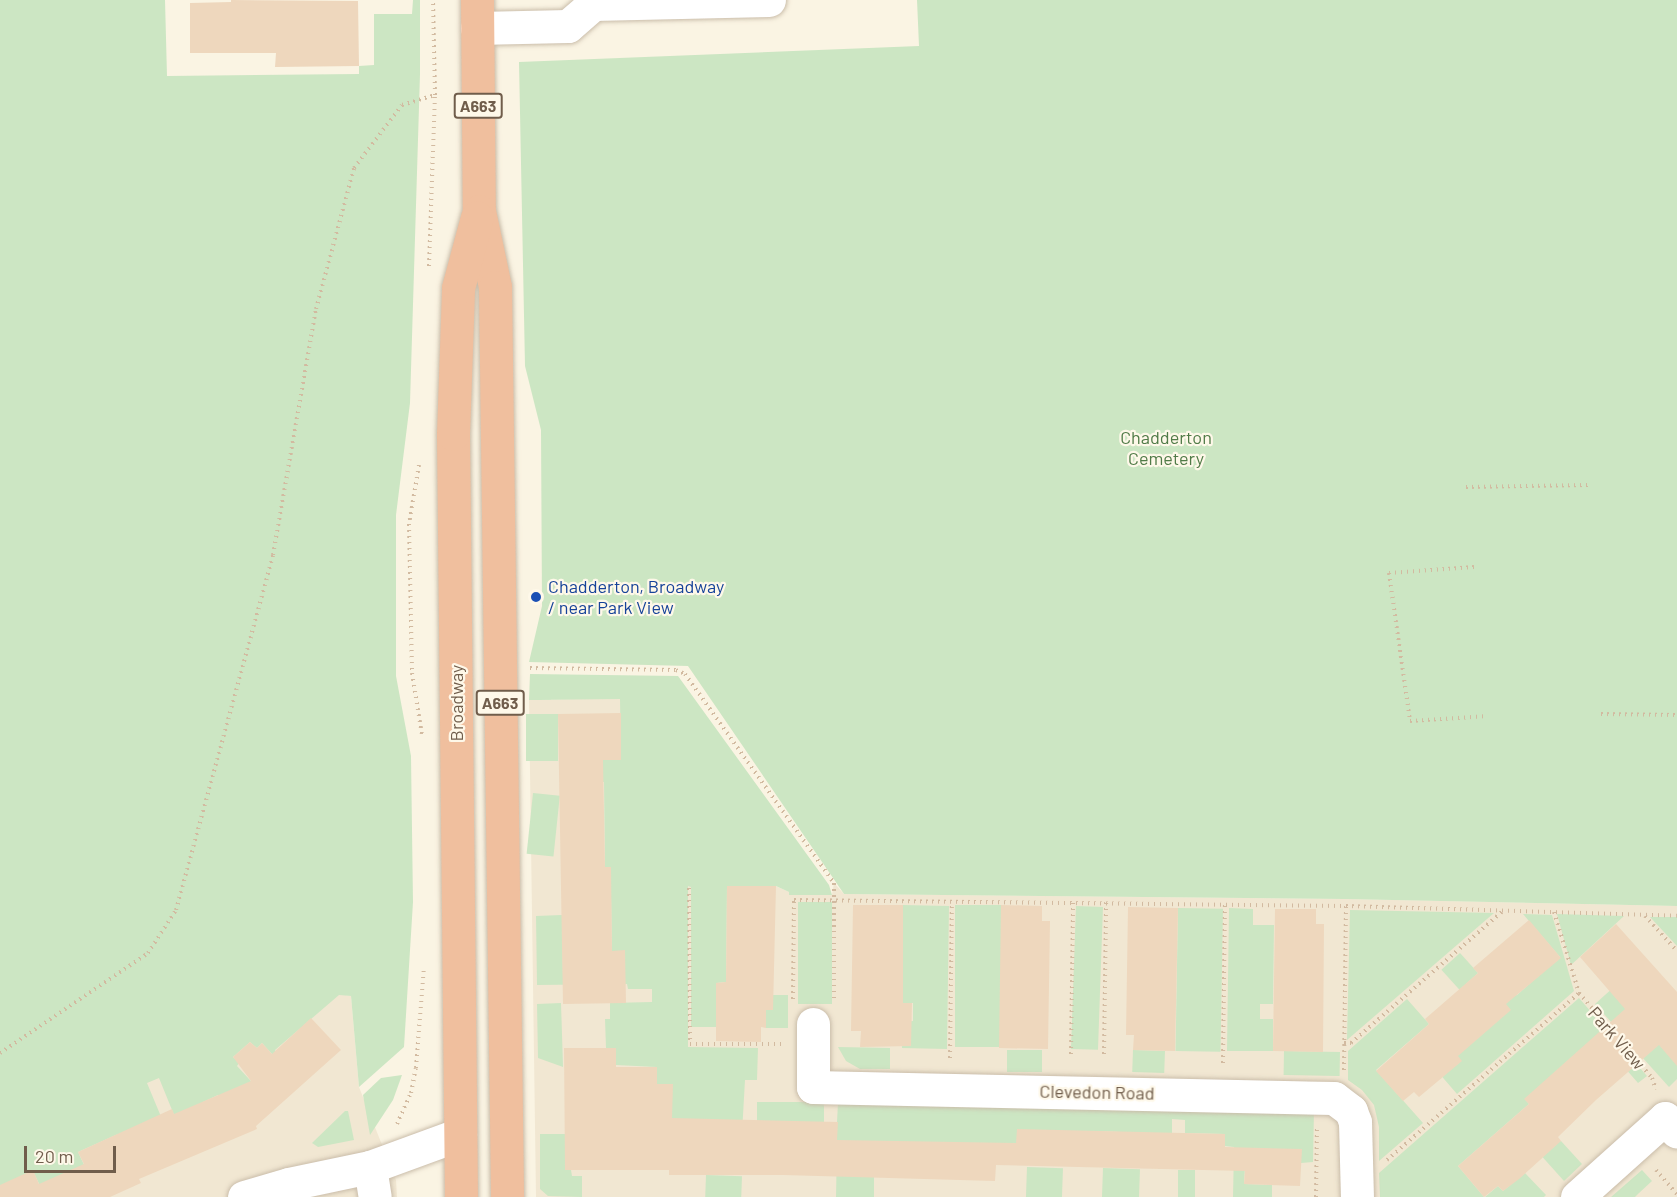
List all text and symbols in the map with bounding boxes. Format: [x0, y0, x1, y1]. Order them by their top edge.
road number: A663 [452, 93, 504, 119]
park label: Chadderton Cemetery [1120, 427, 1212, 470]
place label: Chadderton, Broadway / near Park View [548, 576, 724, 618]
marker: Chadderton, Broadway / near Park View [529, 590, 543, 604]
street label: Broadway [445, 665, 467, 741]
road number: A663 [474, 690, 526, 716]
street label: Park View [1584, 1002, 1650, 1074]
street label: Clevedon Road [1039, 1080, 1155, 1104]
scale bar [27, 1134, 118, 1172]
text: 20 m [35, 1145, 73, 1167]

